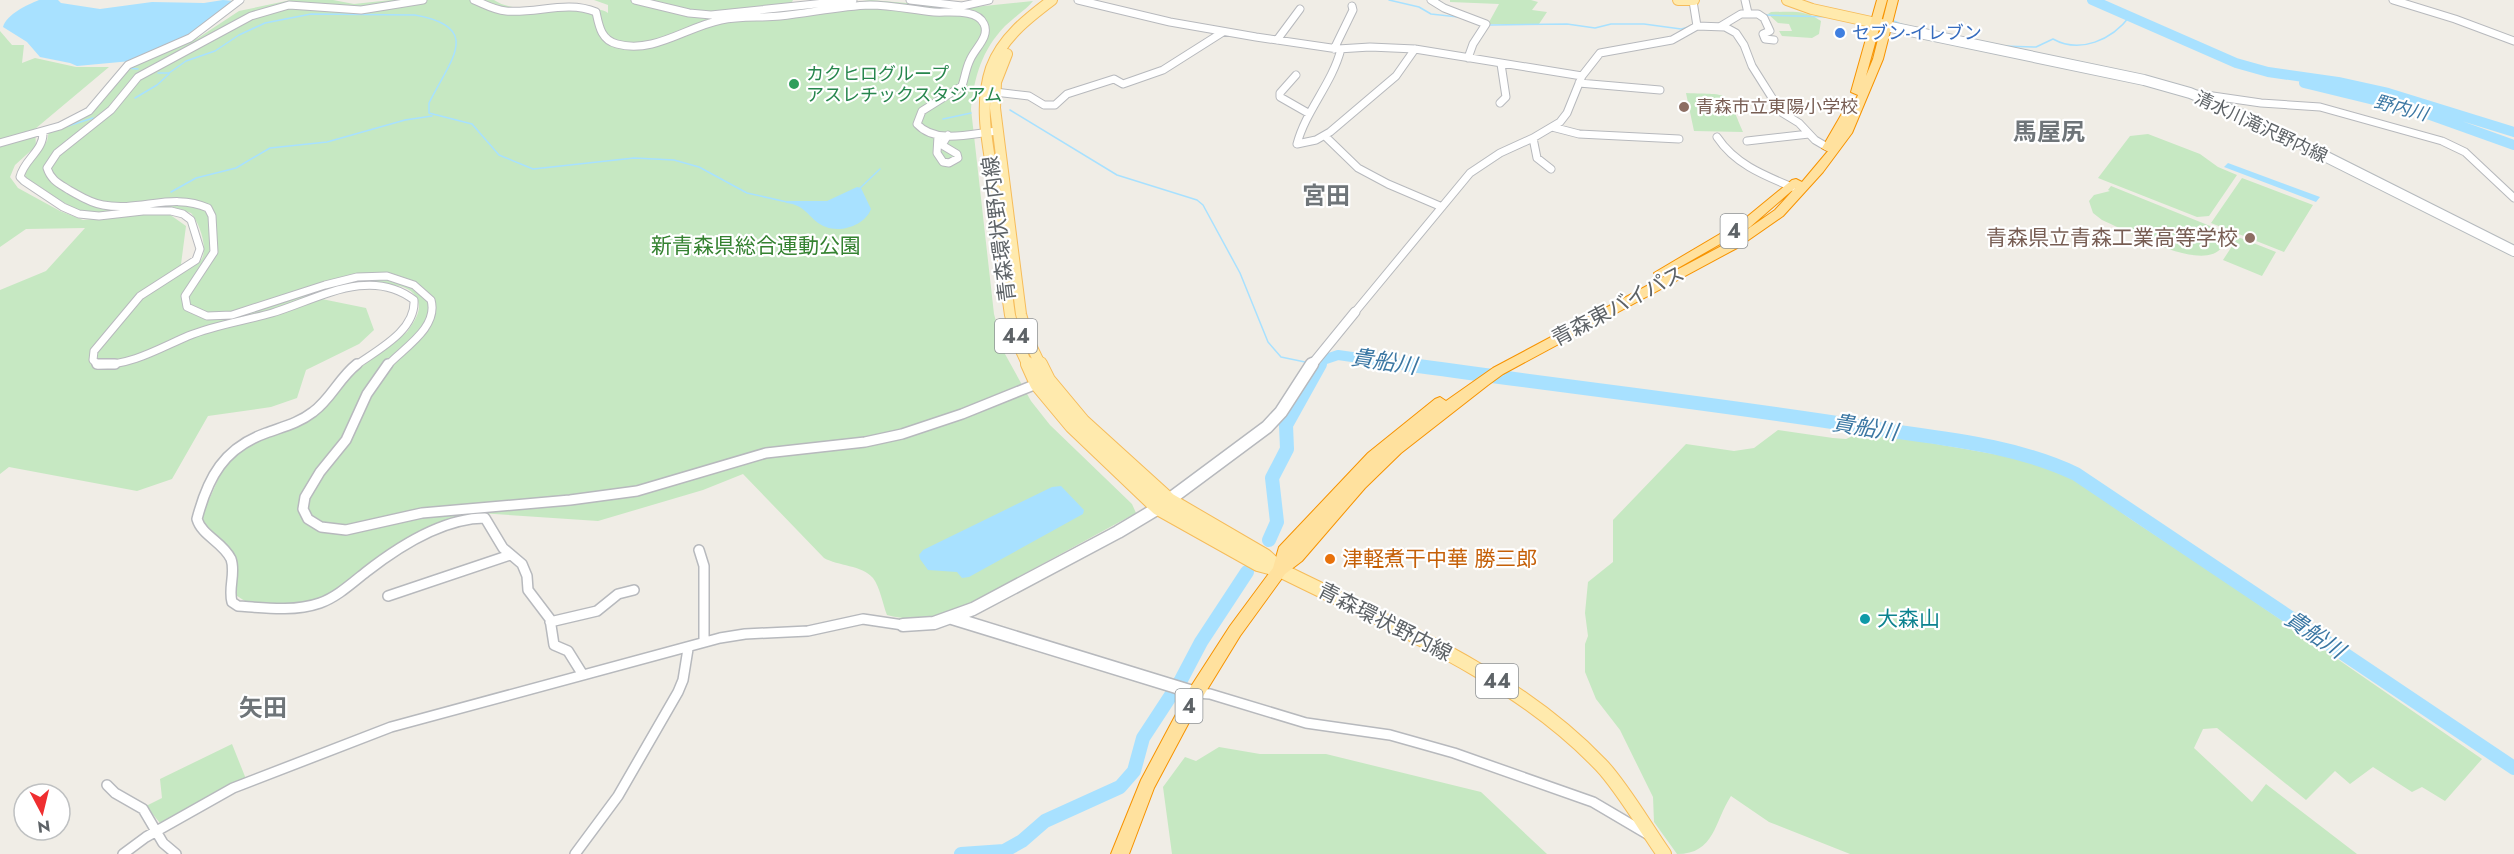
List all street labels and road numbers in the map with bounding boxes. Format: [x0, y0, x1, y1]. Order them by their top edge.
street label: 清水川滝沢野内線 [2190, 85, 2332, 169]
street label: 青森環状野内線 [975, 154, 1023, 304]
road number: 4 [1720, 214, 1748, 248]
street label: 青森東バイパス [1546, 258, 1690, 354]
road number: 44 [995, 319, 1037, 353]
street label: 青森環状野内線 [1313, 575, 1457, 669]
road number: 44 [1476, 664, 1518, 698]
road number: 4 [1176, 689, 1202, 723]

